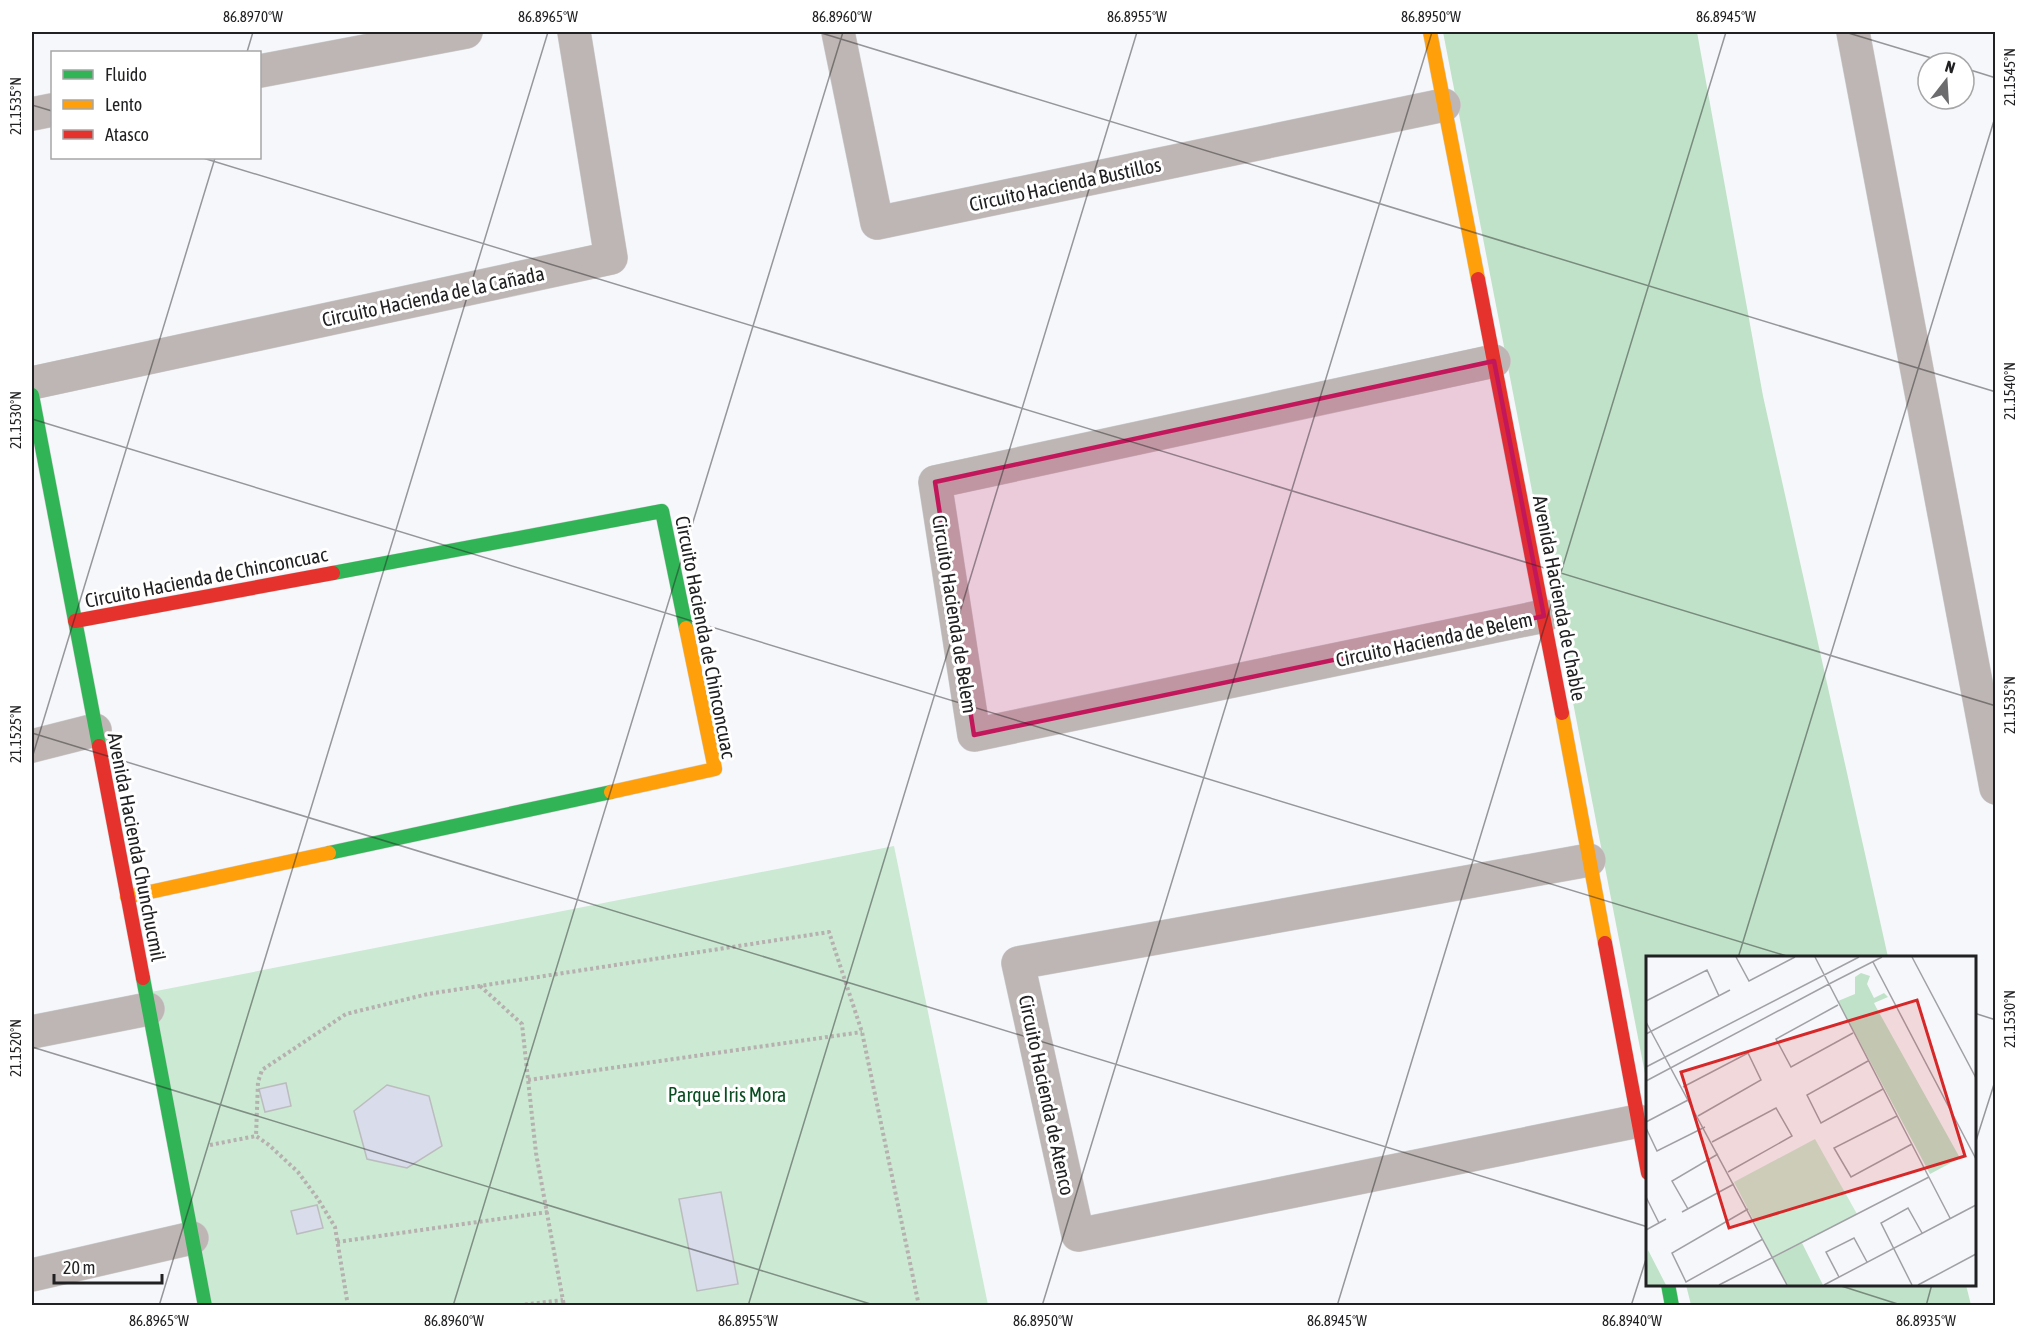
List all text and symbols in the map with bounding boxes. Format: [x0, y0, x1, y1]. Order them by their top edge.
text: 86.8970°W [223, 8, 283, 25]
text: 86.8965°W [518, 8, 578, 25]
text: 86.8960°W [812, 8, 872, 25]
text: 86.8955°W [1107, 8, 1167, 25]
text: 86.8950°W [1401, 8, 1461, 25]
text: 86.8945°W [1696, 8, 1756, 25]
text: 21.1545°N [2001, 48, 2018, 106]
legend [51, 51, 261, 159]
north arrow [1916, 51, 1976, 111]
text: N [1943, 57, 1958, 77]
text: Fluido [105, 64, 147, 85]
text: 21.1535°N [7, 77, 24, 135]
text: Lento [105, 94, 142, 115]
text: Atasco [105, 124, 149, 145]
street label: Circuito Hacienda Bustillos [967, 152, 1163, 216]
street label: Circuito Hacienda de la Cañada [320, 261, 546, 331]
text: 21.1540°N [2001, 362, 2018, 420]
text: 21.1530°N [7, 391, 24, 449]
street label: Avenida Hacienda de Chable [1529, 493, 1591, 703]
street label: Circuito Hacienda de Belem [928, 513, 982, 715]
street label: Circuito Hacienda de Chinconcuac [671, 514, 741, 761]
street label: Circuito Hacienda de Chinconcuac [83, 542, 330, 612]
street label: Circuito Hacienda de Belem [1334, 607, 1534, 671]
text: 21.1535°N [2001, 676, 2018, 734]
text: 21.1525°N [7, 705, 24, 763]
street label: Avenida Hacienda Chunchucmil [104, 731, 171, 964]
inset map [1646, 956, 1976, 1286]
text: 21.1530°N [2001, 990, 2018, 1048]
street label: Circuito Hacienda de Atenco [1015, 993, 1079, 1197]
text: 21.1520°N [7, 1019, 24, 1077]
park label: Parque Iris Mora [668, 1083, 786, 1106]
scale bar [54, 1247, 162, 1285]
text: 20 m [63, 1257, 95, 1278]
text: 86.8965°W [129, 1312, 189, 1329]
text: 86.8960°W [424, 1312, 484, 1329]
text: 86.8955°W [718, 1312, 778, 1329]
text: 86.8950°W [1013, 1312, 1073, 1329]
text: 86.8945°W [1307, 1312, 1367, 1329]
text: 86.8940°W [1602, 1312, 1662, 1329]
text: 86.8935°W [1896, 1312, 1956, 1329]

